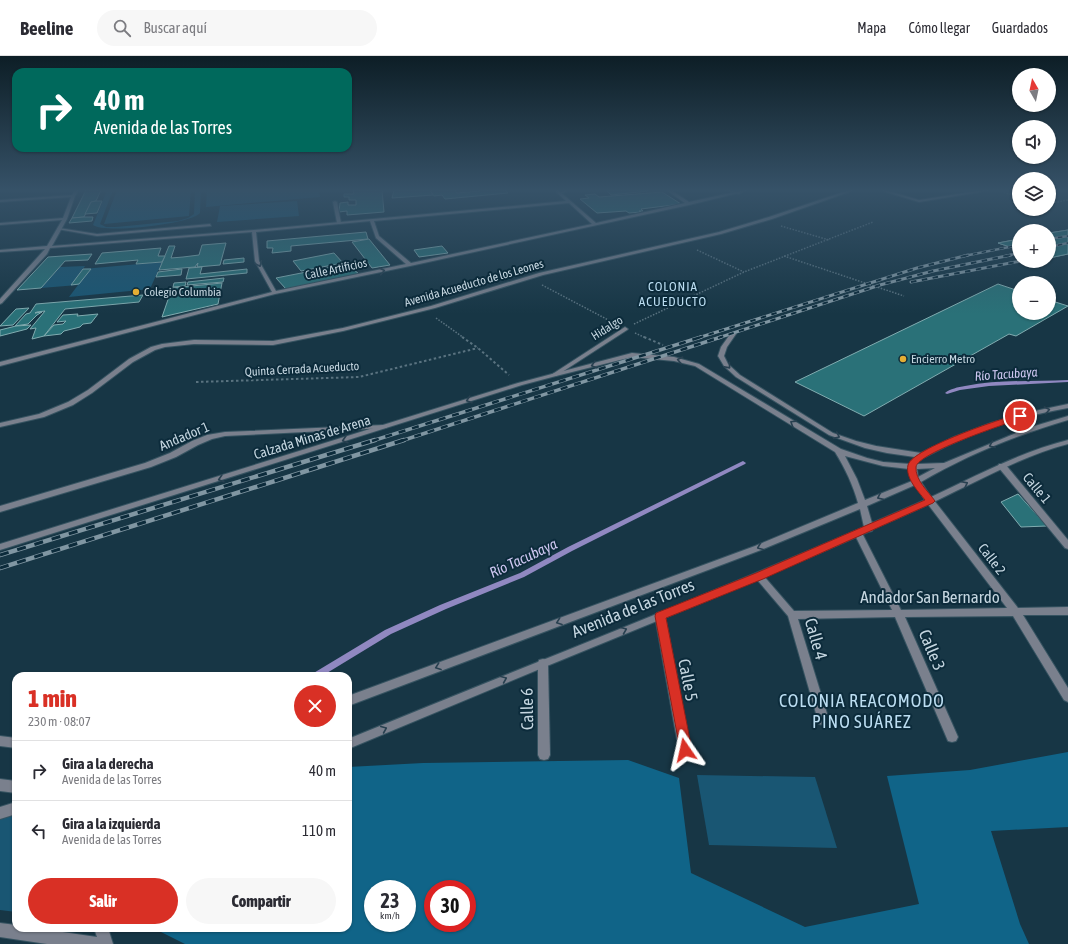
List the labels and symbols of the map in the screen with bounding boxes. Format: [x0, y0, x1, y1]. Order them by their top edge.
north arrow [1012, 68, 1056, 112]
street label: Calle Artificios [304, 256, 368, 282]
street label: Avenida Acueducto de los Leones [403, 256, 545, 310]
one-way arrow [255, 260, 263, 267]
one-way arrow [379, 267, 385, 275]
district label: COLONIA ACUEDUCTO [639, 279, 707, 309]
place label: Colegio Columbia [144, 285, 221, 299]
marker: Colegio Columbia [131, 287, 141, 297]
street label: Hidalgo [589, 313, 626, 343]
place label: Encierro Metro [911, 352, 975, 366]
marker: Encierro Metro [898, 354, 908, 364]
one-way arrow [677, 357, 683, 365]
street label: Quinta Cerrada Acueducto [244, 359, 360, 379]
one-way arrow [591, 360, 597, 368]
one-way arrow [723, 362, 730, 369]
water label: Río Tacubaya [974, 364, 1038, 384]
one-way arrow [466, 396, 473, 404]
pin [1003, 399, 1037, 433]
one-way arrow [1044, 406, 1050, 414]
street label: Calzada Minas de Arena [252, 412, 372, 462]
street label: Andador 1 [157, 418, 211, 454]
one-way arrow [790, 421, 797, 428]
one-way arrow [833, 431, 840, 439]
one-way arrow [342, 435, 349, 444]
one-way arrow [988, 441, 995, 449]
street label: Calle 1 [1020, 469, 1054, 507]
one-way arrow [218, 474, 225, 483]
one-way arrow [961, 481, 968, 489]
one-way arrow [877, 493, 884, 501]
water label: Río Tacubaya [487, 535, 560, 581]
street label: Calle 2 [975, 540, 1009, 578]
one-way arrow [756, 543, 763, 551]
street label: Avenida de las Torres [569, 574, 697, 642]
street label: Andador San Bernardo [860, 587, 1000, 607]
street label: Calle 4 [801, 616, 831, 662]
one-way arrow [556, 618, 563, 626]
one-way arrow [621, 627, 628, 635]
street label: Calle 3 [915, 627, 949, 673]
street label: Calle 5 [674, 657, 702, 703]
one-way arrow [434, 663, 441, 671]
one-way arrow [500, 676, 507, 684]
street label: Calle 6 [517, 688, 537, 730]
district label: COLONIA REACOMODO PINO SUÁREZ [779, 690, 945, 732]
one-way arrow [380, 726, 387, 734]
position arrow [664, 729, 706, 771]
speed limit sign: 30 [424, 880, 476, 932]

